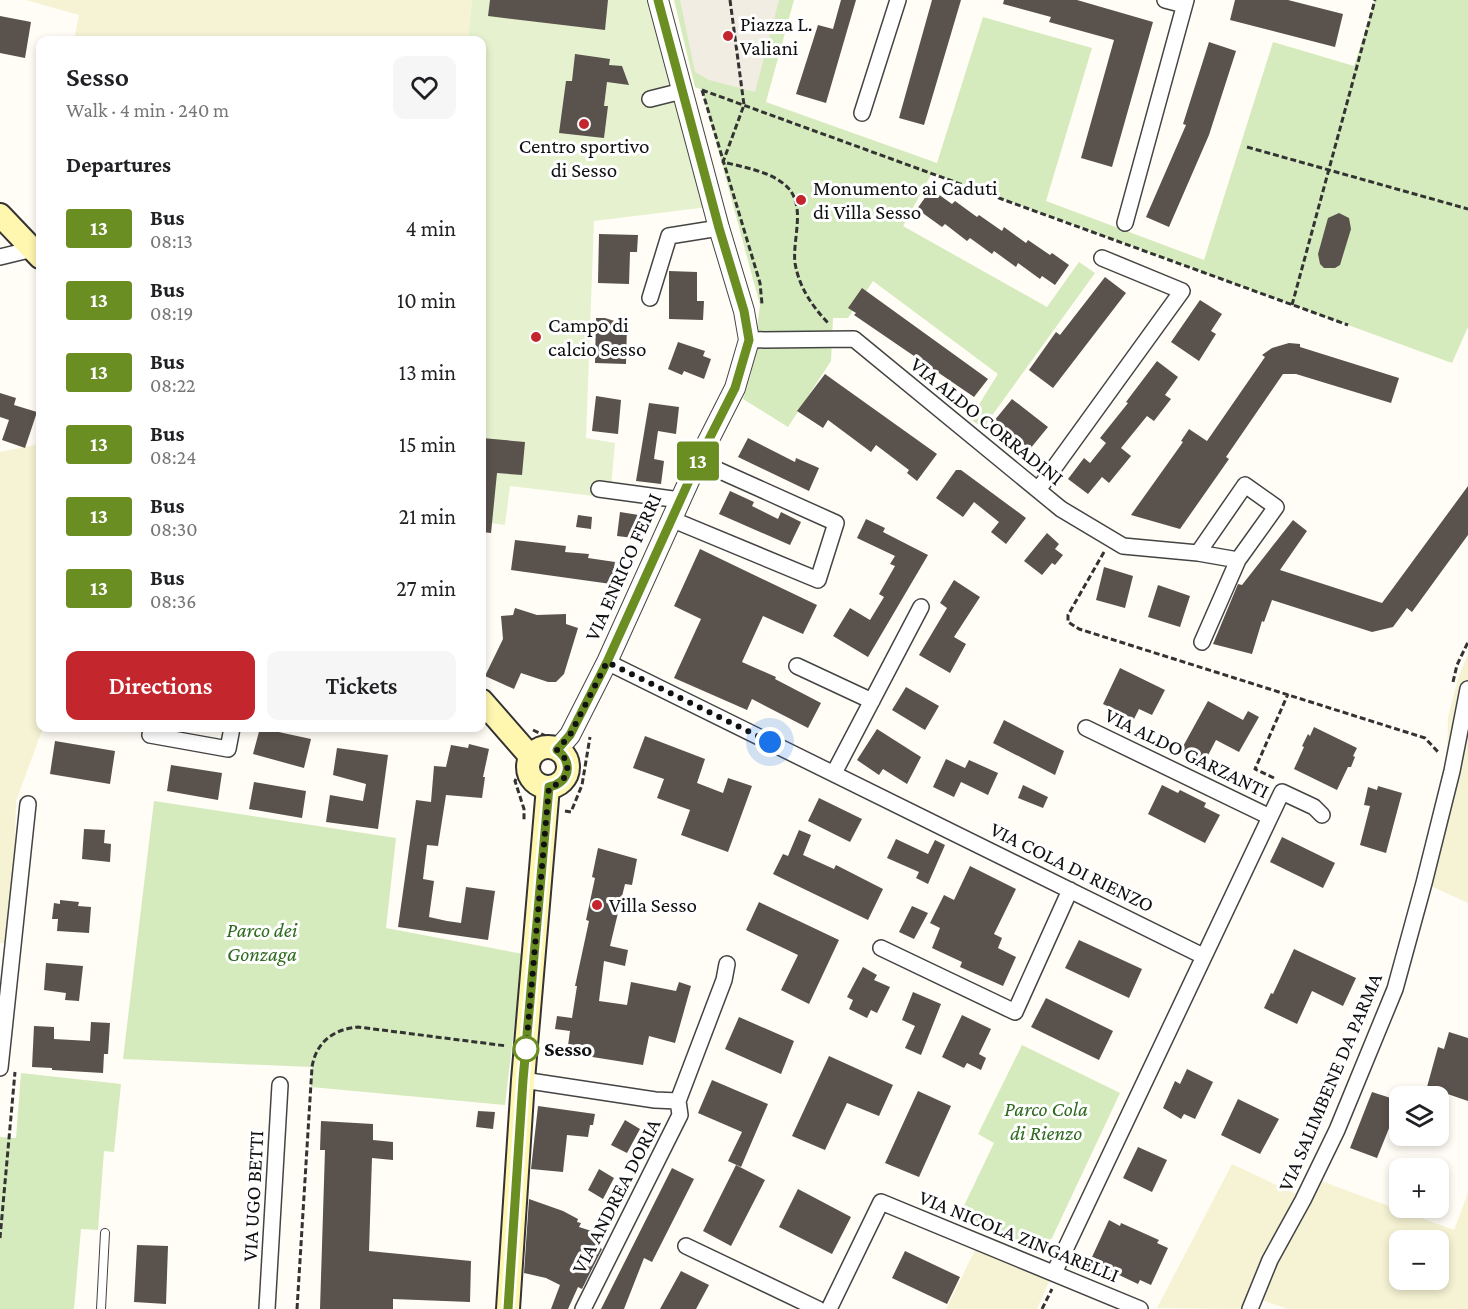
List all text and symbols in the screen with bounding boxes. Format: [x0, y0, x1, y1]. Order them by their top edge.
place label: Piazza L. Valiani [740, 12, 813, 60]
marker: Piazza L. Valiani [721, 29, 735, 43]
button: heart [393, 56, 456, 119]
text: Sesso [66, 61, 129, 92]
text: Walk · 4 min · 240 m [66, 99, 229, 121]
marker: Centro sportivo di Sesso [577, 117, 591, 131]
place label: Centro sportivo di Sesso [519, 134, 649, 182]
text: Departures [66, 152, 171, 177]
place label: Monumento ai Caduti di Villa Sesso [813, 176, 998, 224]
marker: Monumento ai Caduti di Villa Sesso [794, 193, 808, 207]
text: Bus [150, 205, 184, 230]
text: 13 [90, 216, 108, 240]
text: 4 min [405, 216, 456, 241]
text: 08:13 [150, 230, 193, 252]
text: Bus [150, 277, 184, 302]
text: 13 [90, 288, 108, 312]
text: 10 min [397, 288, 456, 313]
text: 08:19 [150, 302, 193, 324]
place label: Campo di calcio Sesso [548, 313, 646, 361]
marker: Campo di calcio Sesso [529, 330, 543, 344]
text: Bus [150, 349, 184, 374]
street label: VIA ALDO CORRADINI [906, 352, 1068, 490]
text: 13 [90, 360, 108, 384]
text: 13 min [399, 360, 456, 385]
text: 08:22 [150, 374, 196, 396]
text: Bus [150, 421, 184, 446]
text: 13 [90, 432, 108, 456]
text: 15 min [399, 432, 456, 457]
line badge: 13 [671, 442, 725, 480]
text: 08:24 [150, 446, 196, 468]
text: 13 [689, 449, 707, 473]
street label: VIA ENRICO FERRI [580, 489, 666, 645]
text: Bus [150, 493, 184, 518]
text: 13 [90, 504, 108, 528]
text: 21 min [399, 504, 456, 529]
text: 08:30 [150, 518, 197, 540]
text: Bus [150, 565, 184, 590]
text: 13 [90, 576, 108, 600]
text: 27 min [396, 576, 456, 601]
text: 08:36 [150, 590, 196, 612]
button: Directions [66, 651, 255, 720]
button: Tickets [267, 651, 456, 720]
street label: VIA ALDO GARZANTI [1101, 703, 1273, 803]
your location [755, 727, 785, 757]
street label: VIA COLA DI RIENZO [986, 817, 1158, 917]
place label: Villa Sesso [609, 893, 697, 917]
marker: Villa Sesso [590, 898, 604, 912]
park label: Parco dei Gonzaga [227, 918, 298, 966]
street label: VIA SALIMBENE DA PARMA [1273, 969, 1387, 1195]
marker: Sesso [513, 1036, 539, 1062]
place label: Sesso [544, 1037, 592, 1061]
map controls [1389, 1086, 1449, 1290]
button: layers [1389, 1086, 1449, 1146]
park label: Parco Cola di Rienzo [1004, 1097, 1088, 1145]
street label: VIA ANDREA DORIA [567, 1114, 666, 1278]
street label: VIA UGO BETTI [238, 1130, 268, 1262]
button: + [1389, 1158, 1449, 1218]
street label: VIA NICOLA ZINGARELLI [915, 1185, 1123, 1287]
button: − [1389, 1230, 1449, 1290]

